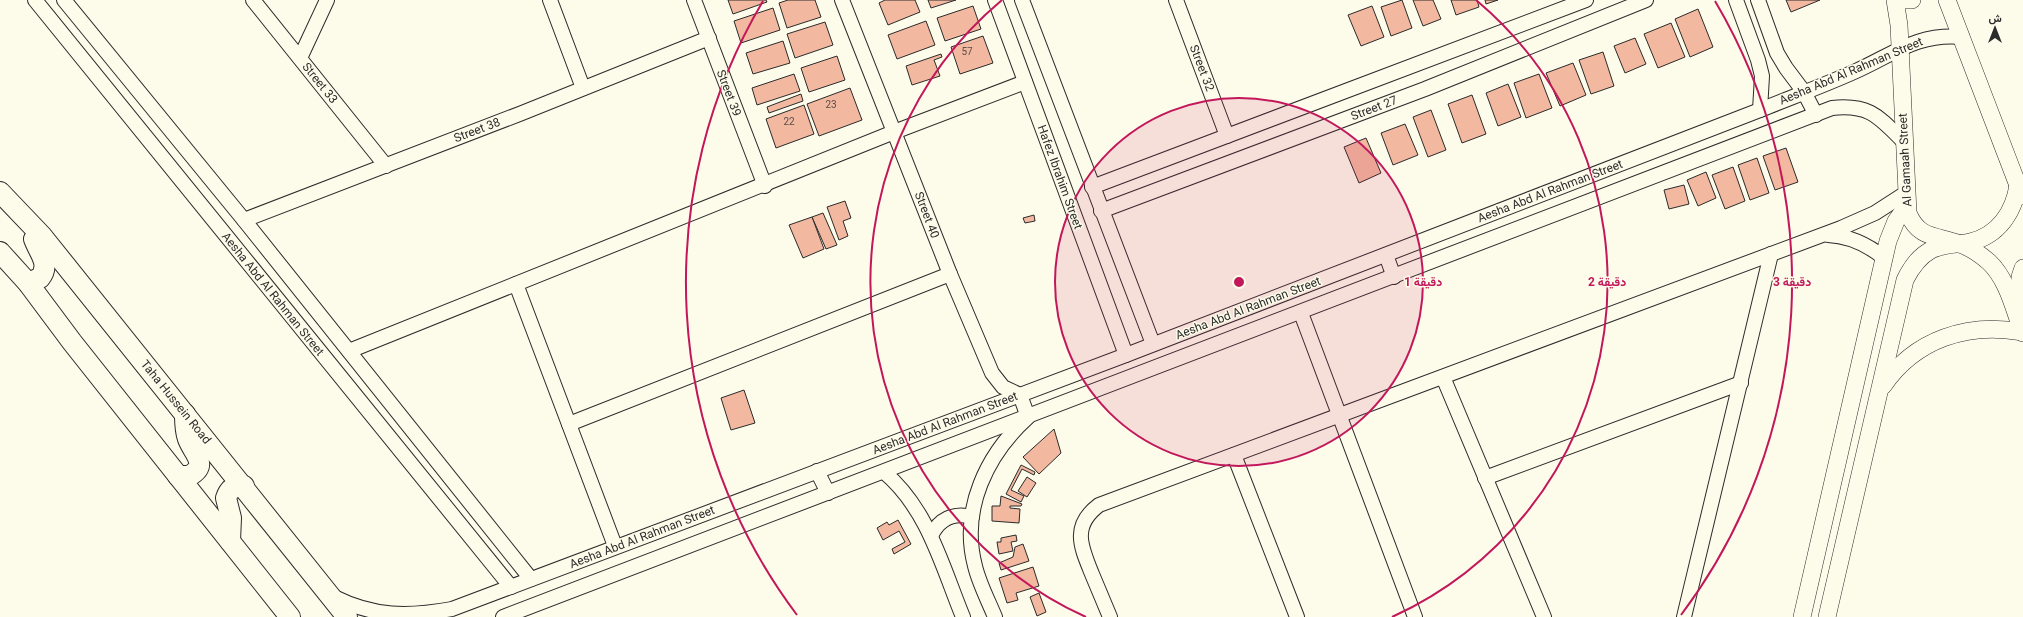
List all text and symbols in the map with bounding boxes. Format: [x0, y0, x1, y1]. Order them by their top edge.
north arrow [1975, 8, 2015, 48]
text: ش [1988, 11, 2002, 28]
street label: Aesha Abd Al Rahman Street [1777, 33, 1926, 110]
street label: Street 32 [1184, 43, 1218, 94]
house number: 57 [961, 45, 973, 60]
street label: Street 33 [297, 59, 341, 108]
street label: Street 39 [711, 68, 745, 119]
street label: Street 27 [1349, 92, 1400, 126]
house number: 23 [825, 98, 837, 113]
street label: Al Gamaah Street [1895, 113, 1917, 207]
street label: Street 38 [452, 114, 503, 148]
house number: 22 [783, 115, 795, 130]
street label: Hafez Ibrahim Street [1032, 123, 1086, 232]
street label: Aesha Abd Al Rahman Street [1475, 156, 1626, 228]
street label: Street 40 [909, 190, 943, 241]
street label: Aesha Abd Al Rahman Street [217, 229, 328, 360]
street label: Aesha Abd Al Rahman Street [1173, 273, 1324, 345]
text: 1 دقيقة [1404, 274, 1442, 292]
text: 2 دقيقة [1588, 274, 1626, 292]
text: 3 دقيقة [1773, 274, 1811, 292]
centre of rings [1232, 275, 1246, 289]
street label: Taha Hussein Road [136, 357, 215, 449]
street label: Aesha Abd Al Rahman Street [870, 388, 1021, 460]
street label: Aesha Abd Al Rahman Street [567, 502, 718, 574]

